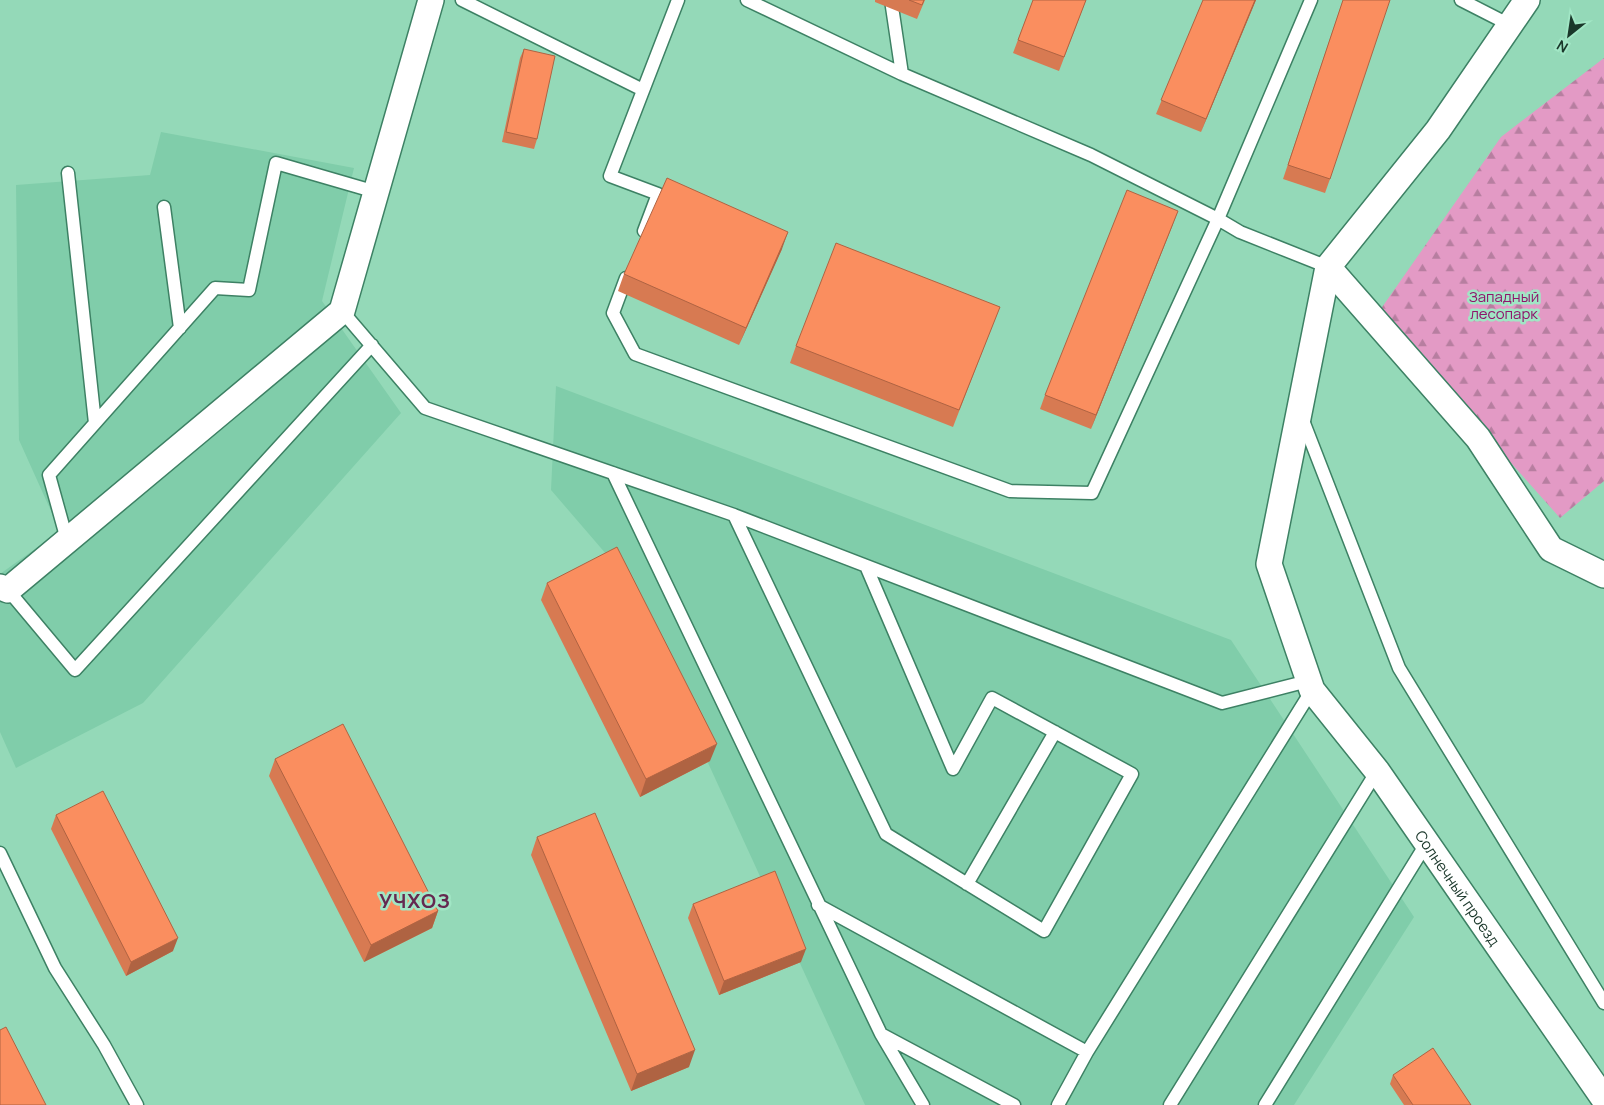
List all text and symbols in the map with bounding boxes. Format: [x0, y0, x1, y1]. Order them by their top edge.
north arrow [1544, 10, 1594, 60]
text: N [1553, 36, 1571, 57]
park label: Западный лесопарк [1469, 286, 1539, 324]
street label: Солнечный проезд [1410, 826, 1505, 950]
district label: УЧХОЗ [379, 887, 451, 914]

